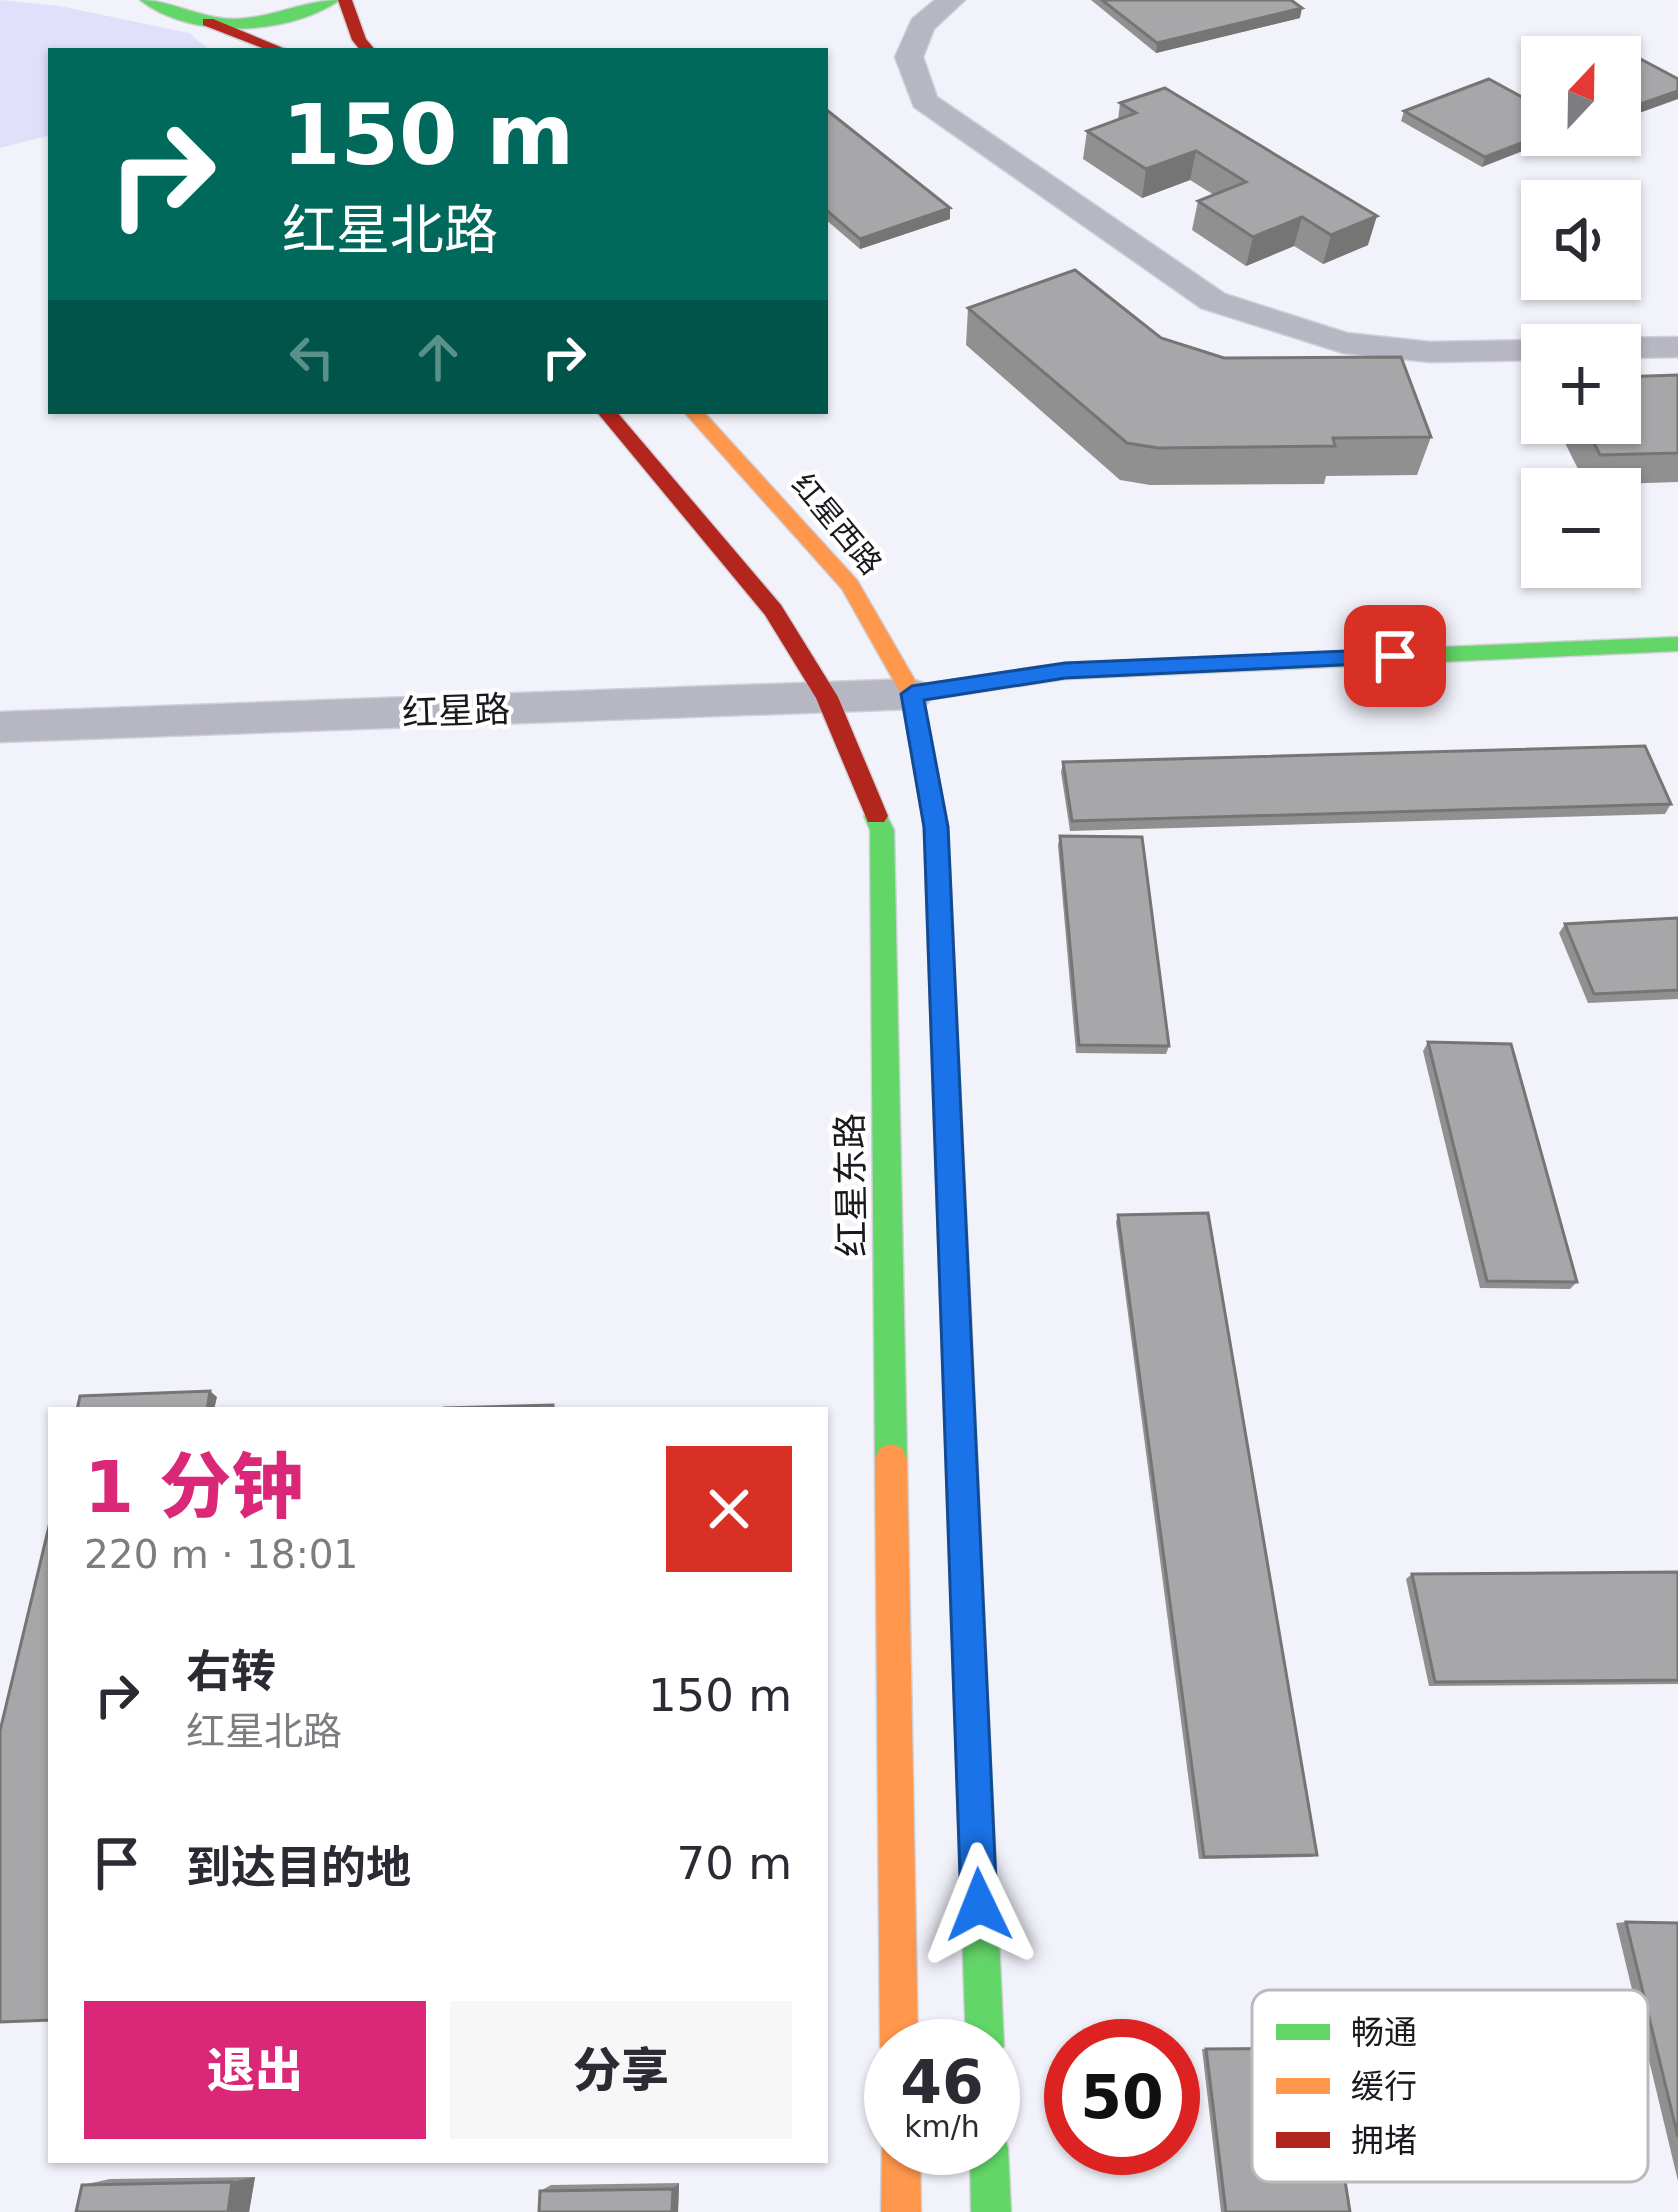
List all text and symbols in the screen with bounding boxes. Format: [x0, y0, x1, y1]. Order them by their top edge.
north arrow [1521, 36, 1641, 156]
map controls [1521, 36, 1641, 588]
text: 150 m [282, 86, 574, 184]
icon: right [84, 96, 240, 252]
button: sound [1521, 180, 1641, 300]
text: 红星北路 [282, 199, 498, 262]
icon: left [279, 324, 345, 390]
icon: ahead [405, 324, 471, 390]
icon: right [531, 324, 597, 390]
button: + [1521, 324, 1641, 444]
street label: 红星西路 [785, 467, 889, 581]
button: − [1521, 468, 1641, 588]
pin [1344, 605, 1446, 707]
icon: arrive [1362, 623, 1428, 689]
street label: 红星路 [401, 689, 511, 733]
street label: 红星东路 [829, 1113, 873, 1257]
text: 1 分钟 [84, 1445, 303, 1529]
button: close [666, 1446, 792, 1572]
text: 220 m · 18:01 [84, 1532, 358, 1577]
text: 右转 [186, 1645, 276, 1698]
icon: right [84, 1662, 150, 1728]
text: 150 m [648, 1669, 792, 1722]
text: 红星北路 [186, 1709, 342, 1754]
icon: arrive [84, 1830, 150, 1896]
text: 70 m [677, 1837, 792, 1890]
text: 到达目的地 [186, 1841, 411, 1894]
position arrow [916, 1842, 1042, 1968]
legend [1252, 1990, 1648, 2182]
button: 退出 [84, 2001, 426, 2139]
button: 分享 [450, 2001, 792, 2139]
text: 畅通 [1351, 2013, 1417, 2052]
speed limit sign: 50 [1044, 2019, 1200, 2175]
text: 46 [900, 2047, 984, 2117]
text: 缓行 [1351, 2067, 1417, 2106]
text: km/h [904, 2109, 980, 2144]
text: 拥堵 [1351, 2121, 1417, 2160]

